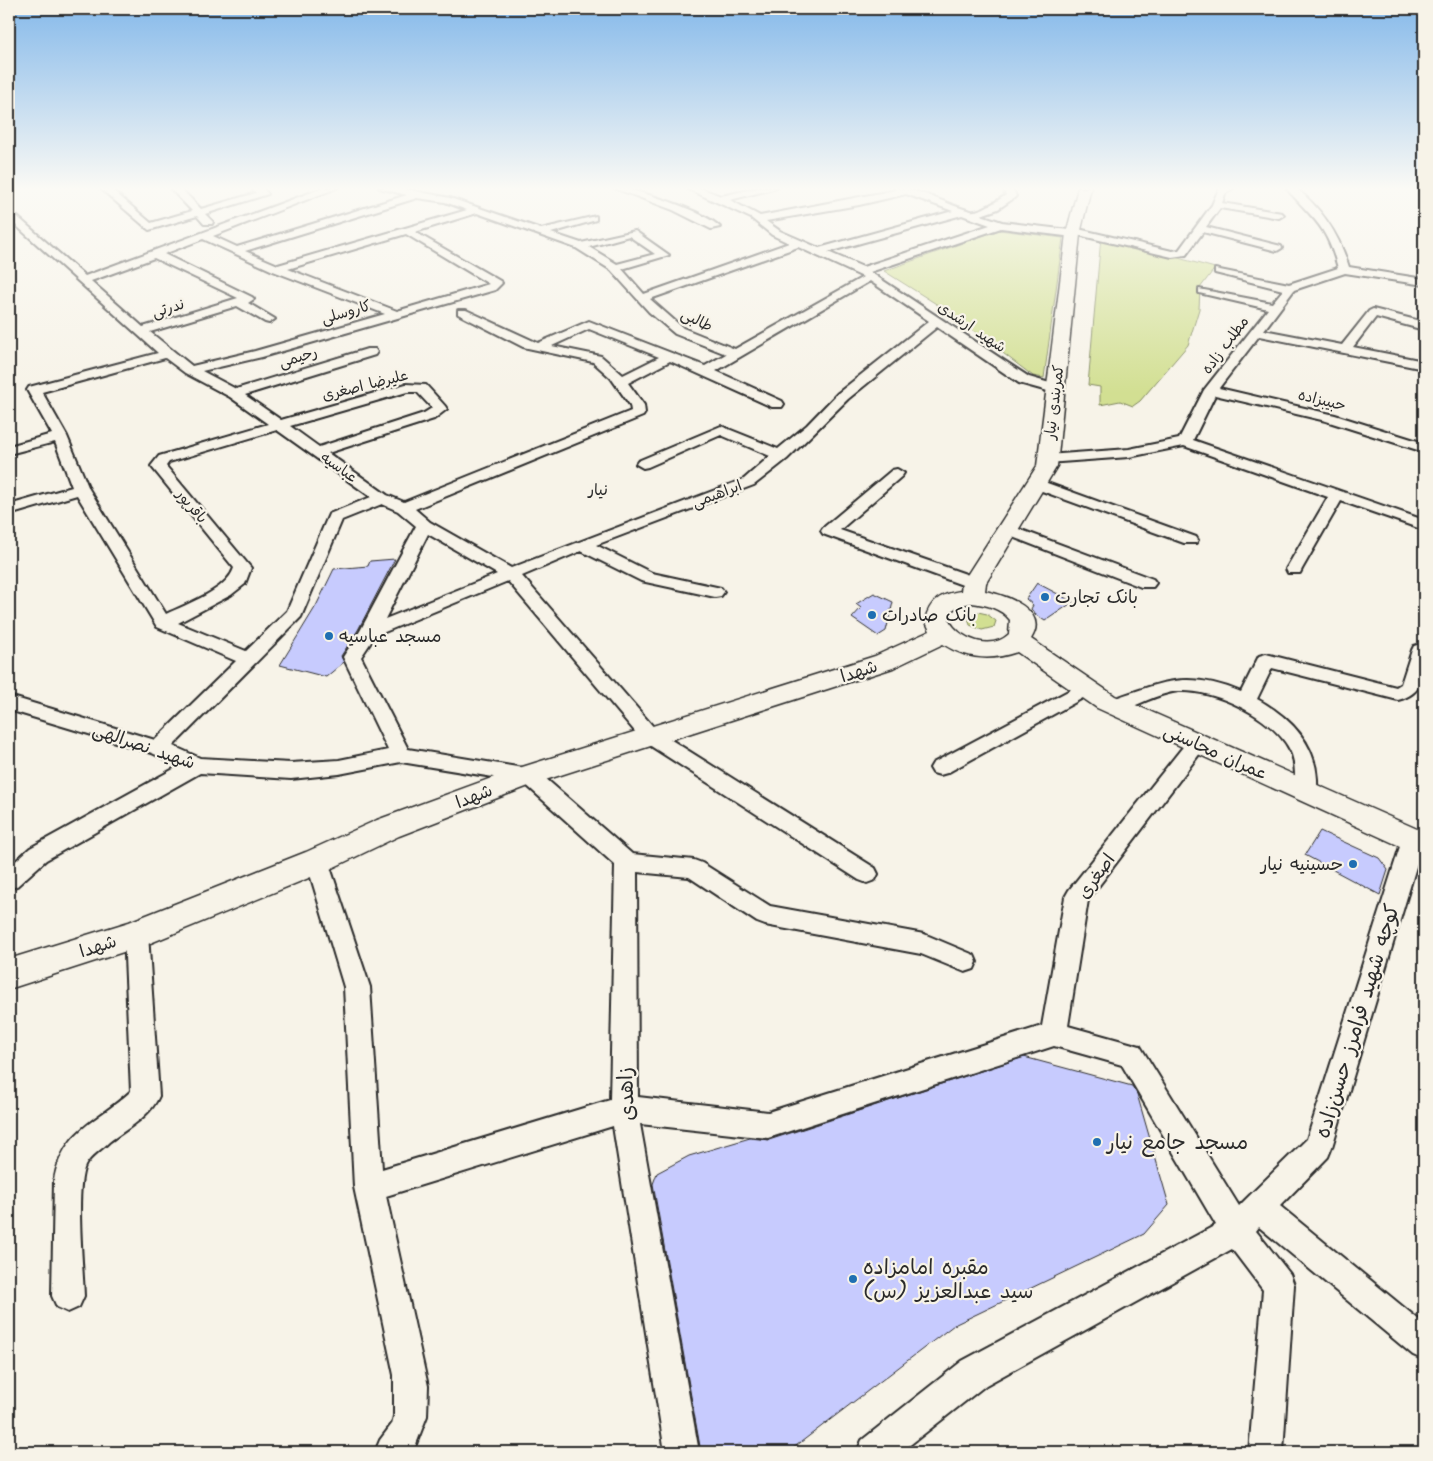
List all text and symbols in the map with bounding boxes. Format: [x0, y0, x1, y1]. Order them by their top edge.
street label: ندرتی [149, 293, 187, 325]
street label: کاروسلی [319, 294, 374, 331]
street label: شهید ارشدی [932, 296, 1011, 360]
street label: طالبی [677, 303, 717, 339]
street label: مطلب زاده [1196, 311, 1256, 380]
street label: رحیمی [276, 341, 321, 375]
street label: علیرضا اصغری [320, 364, 411, 408]
street label: کمربندی نیار [1038, 364, 1071, 442]
street label: حبیبزاده [1295, 383, 1348, 418]
street label: عباسیه [315, 446, 362, 489]
street label: ابراهیمی [689, 474, 746, 515]
district label: نیار [587, 478, 608, 503]
street label: باقرپور [169, 483, 213, 529]
place label: بانک تجارت [1055, 584, 1138, 613]
marker: بانک تجارت [1039, 591, 1051, 603]
place label: بانک صادرات [882, 602, 977, 631]
marker: بانک صادرات [866, 609, 878, 621]
place label: مسجد عباسیه [339, 623, 441, 652]
marker: مسجد عباسیه [323, 630, 335, 642]
street label: شهدا [837, 653, 882, 692]
street label: شهید نصرالهی [88, 716, 199, 779]
street label: عمران محاسنی [1159, 717, 1272, 789]
street label: شهدا [452, 777, 497, 818]
street label: اصغری [1071, 848, 1124, 906]
place label: حسینیه نیار [1259, 851, 1343, 880]
marker: حسینیه نیار [1347, 858, 1359, 870]
street label: کوچه شهید فرامرز حسن‌زاده [1307, 900, 1410, 1143]
street label: شهدا [76, 928, 121, 967]
street label: زاهدی [610, 1066, 645, 1122]
place label: مسجد جامع نیار [1105, 1127, 1248, 1160]
marker: مسجد جامع نیار [1091, 1136, 1103, 1148]
place label: مقبره امامزاده سید عبدالعزیز (س) [863, 1252, 1034, 1309]
marker: مقبره امامزاده سید عبدالعزیز (س) [847, 1273, 859, 1285]

